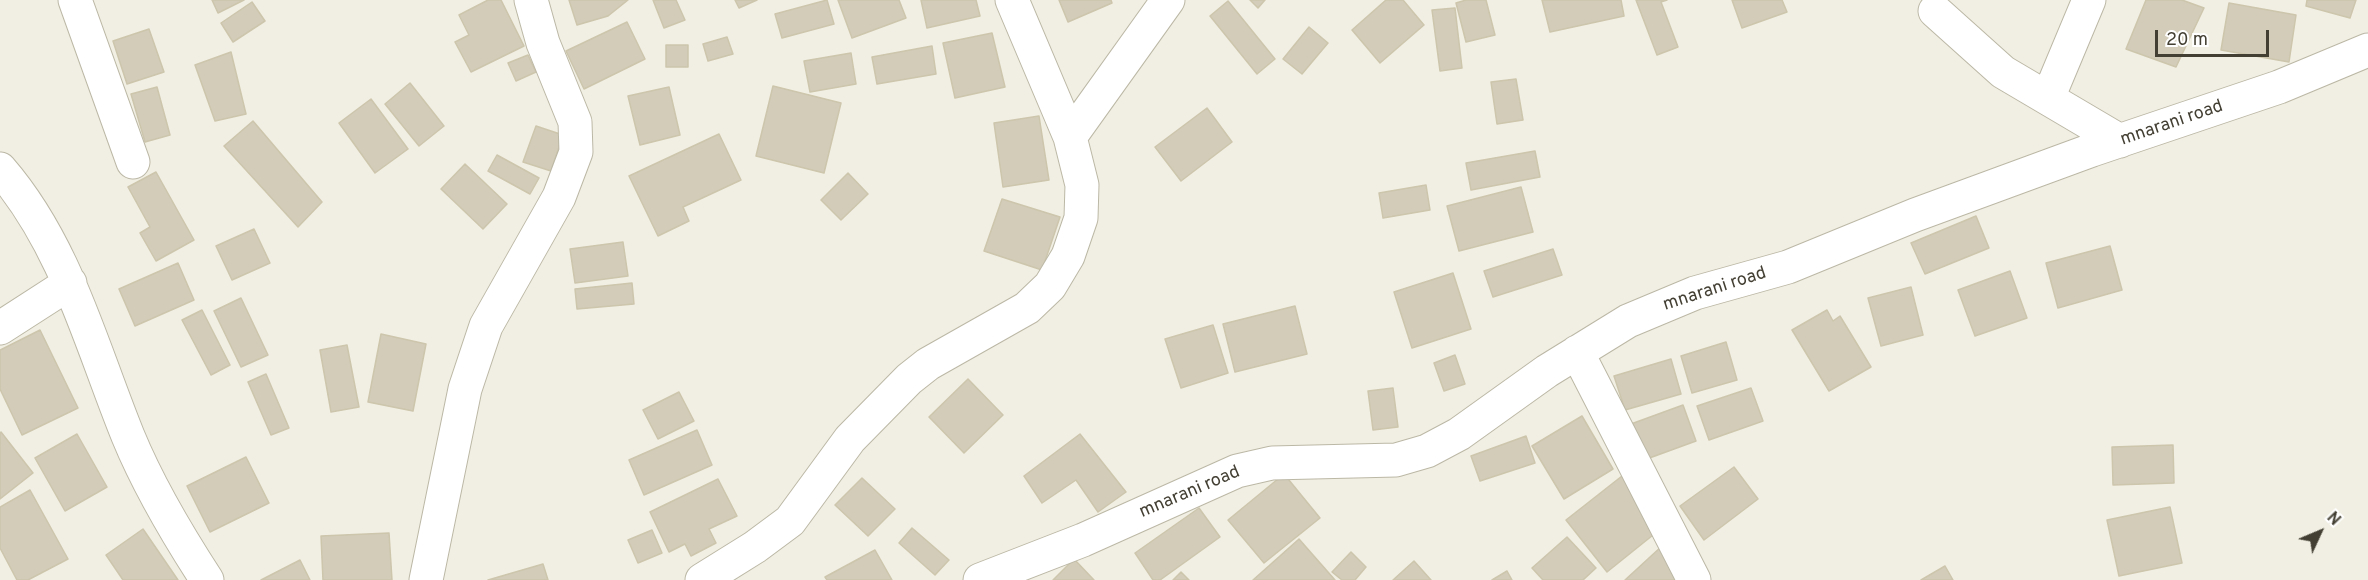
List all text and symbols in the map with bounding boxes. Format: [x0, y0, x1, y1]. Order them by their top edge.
scale bar [2158, 18, 2272, 56]
text: 20 m [2166, 29, 2208, 52]
street label: mnarani road [2118, 96, 2226, 152]
street label: mnarani road [1661, 263, 1769, 317]
street label: mnarani road [1136, 462, 1244, 524]
north arrow [2290, 502, 2350, 562]
text: N [2322, 508, 2344, 531]

